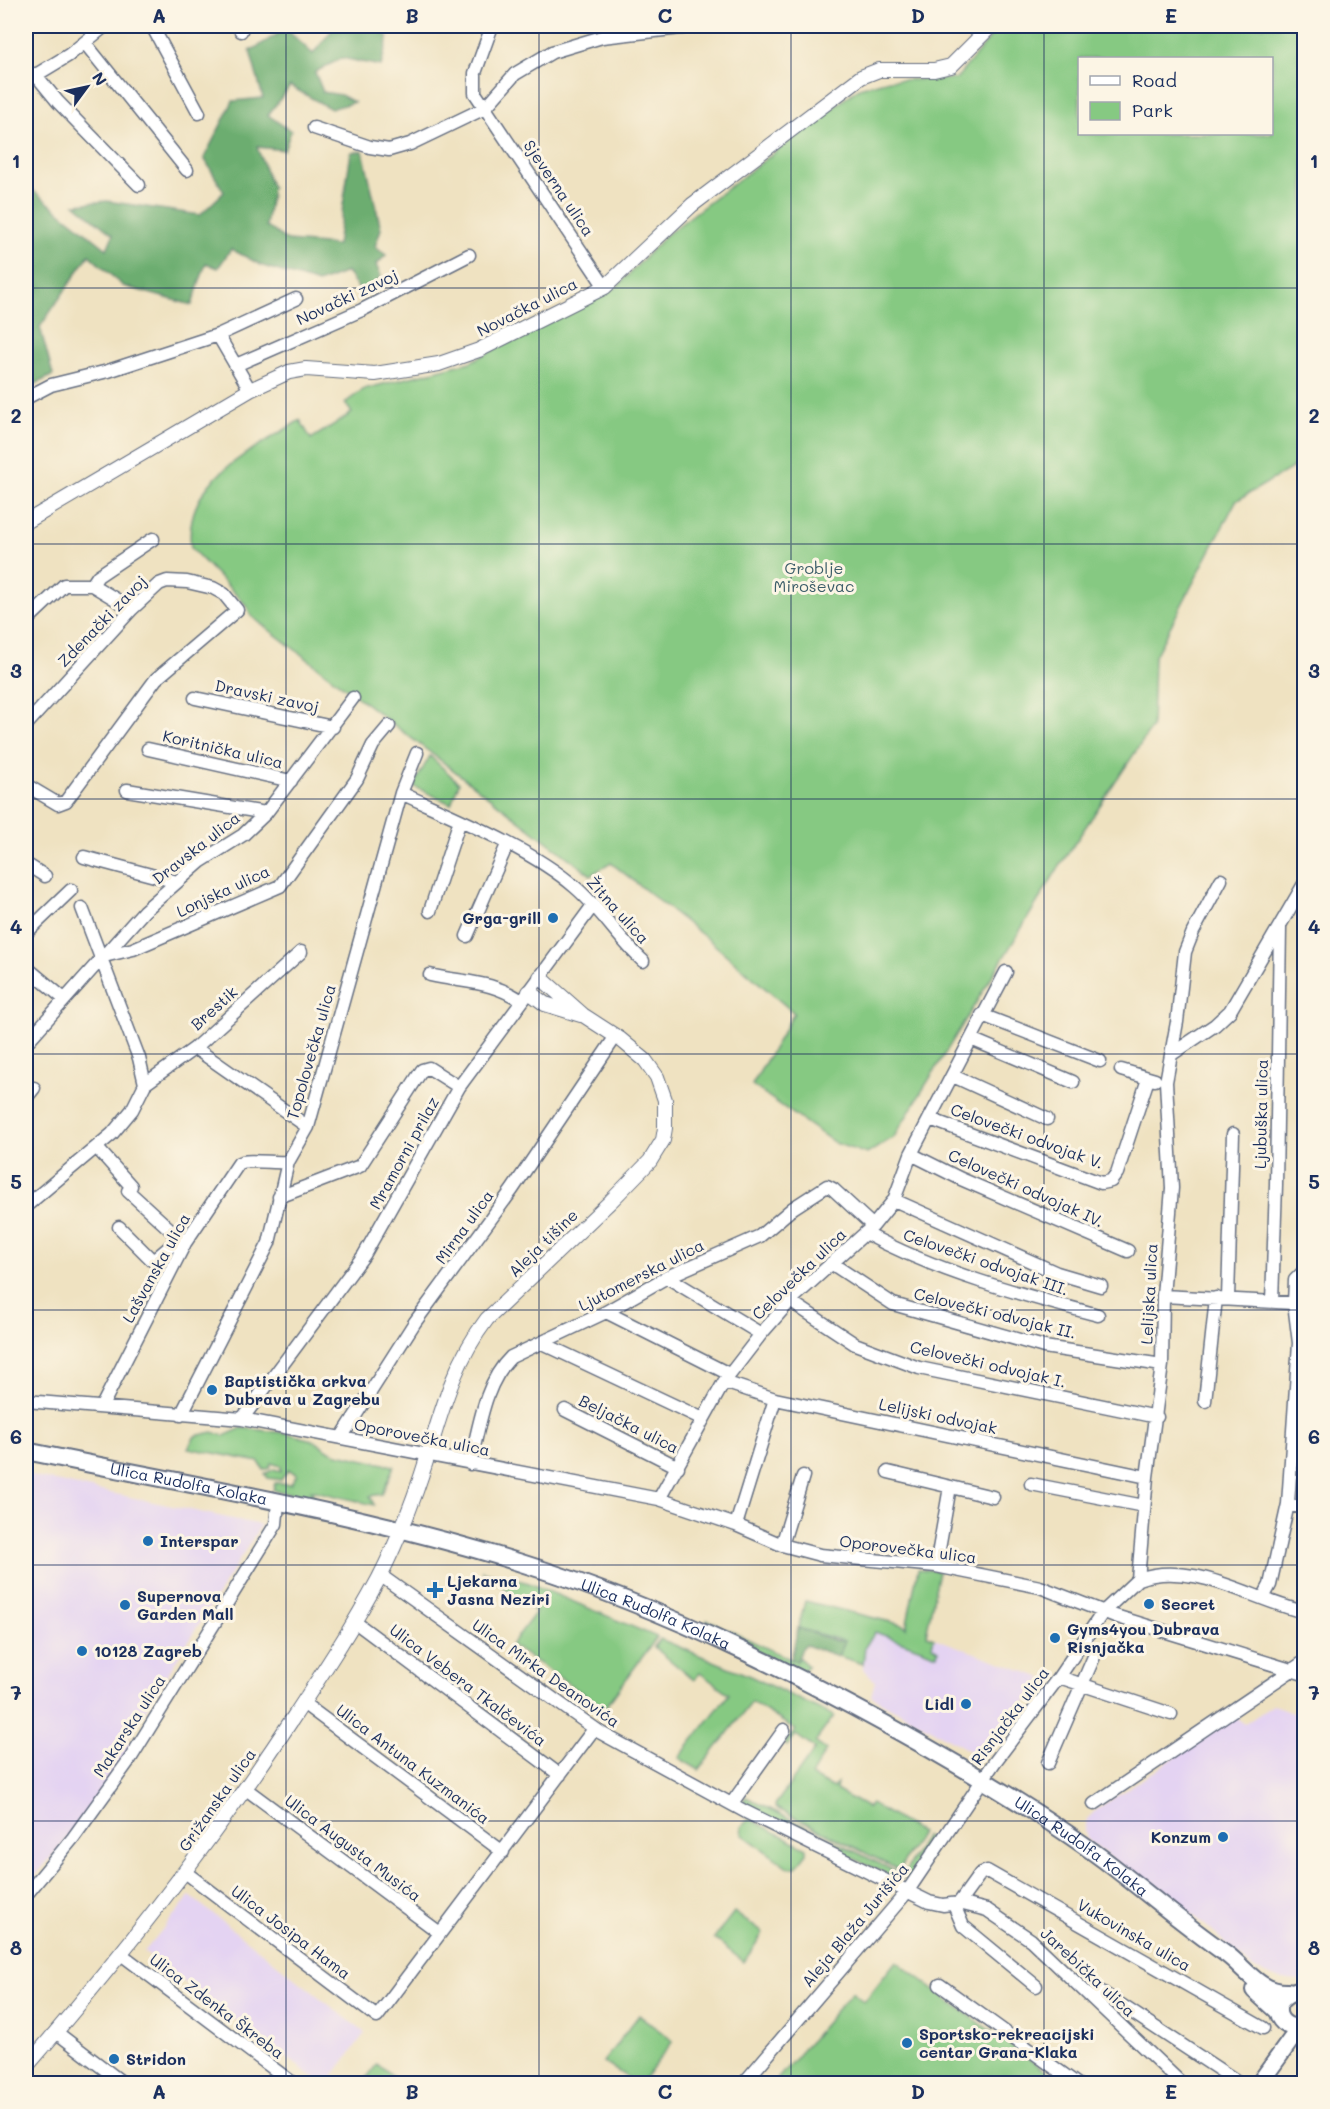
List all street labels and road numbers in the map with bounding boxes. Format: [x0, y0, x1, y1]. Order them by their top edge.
street label: Sjeverna ulica [519, 136, 599, 240]
street label: Novački zavoj [293, 264, 401, 329]
street label: Novačka ulica [473, 272, 580, 341]
street label: Zdenački zavoj [52, 570, 151, 671]
street label: Dravski zavoj [213, 674, 321, 717]
street label: Koritnička ulica [161, 724, 285, 773]
street label: Dravska ulica [148, 807, 244, 888]
street label: Lonjska ulica [173, 860, 273, 921]
street label: Žitna ulica [583, 872, 654, 948]
street label: Brestik [186, 981, 242, 1034]
street label: Topolovečka ulica [281, 982, 340, 1122]
street label: Ljubuška ulica [1249, 1059, 1272, 1169]
street label: Mramorni prilaz [364, 1093, 443, 1213]
street label: Celovečki odvojak V. [948, 1098, 1106, 1173]
street label: Celovečki odvojak IV. [945, 1144, 1107, 1231]
street label: Mirna ulica [430, 1185, 498, 1268]
street label: Aleja tišine [503, 1204, 582, 1281]
street label: Lašvanska ulica [117, 1209, 194, 1326]
street label: Celovečka ulica [747, 1223, 850, 1324]
street label: Celovečki odvojak III. [901, 1223, 1072, 1300]
street label: Ljutomerska ulica [574, 1234, 707, 1315]
street label: Lelijska ulica [1135, 1243, 1162, 1345]
street label: Celovečki odvojak II. [912, 1282, 1078, 1343]
street label: Celovečki odvojak I. [908, 1335, 1068, 1392]
street label: Beljačka ulica [576, 1389, 683, 1458]
street label: Lelijski odvojak [877, 1393, 999, 1438]
street label: Oporovečka ulica [352, 1413, 492, 1460]
street label: Ulica Rudolfa Kolaka [108, 1457, 269, 1509]
street label: Oporovečka ulica [838, 1530, 978, 1567]
street label: Ulica Rudolfa Kolaka [579, 1573, 734, 1654]
street label: Ulica Mirka Deanovića [468, 1614, 624, 1731]
street label: Ulica Vebera Tkalčevića [386, 1619, 551, 1750]
street label: Risnjačka ulica [966, 1663, 1053, 1769]
street label: Makarska ulica [88, 1671, 169, 1781]
street label: Ulica Antuna Kuzmanića [332, 1699, 494, 1828]
street label: Grižanska ulica [173, 1744, 260, 1855]
street label: Ulica Augusta Musića [281, 1789, 426, 1906]
street label: Ulica Rudolfa Kolaka [1011, 1791, 1153, 1901]
street label: Aleja Blaža Jurišića [796, 1858, 913, 1991]
street label: Ulica Josipa Hama [227, 1880, 355, 1983]
street label: Vukovinska ulica [1074, 1894, 1195, 1976]
street label: Jarebička ulica [1037, 1922, 1140, 2021]
street label: Ulica Zdenka Škreba [146, 1948, 289, 2063]

